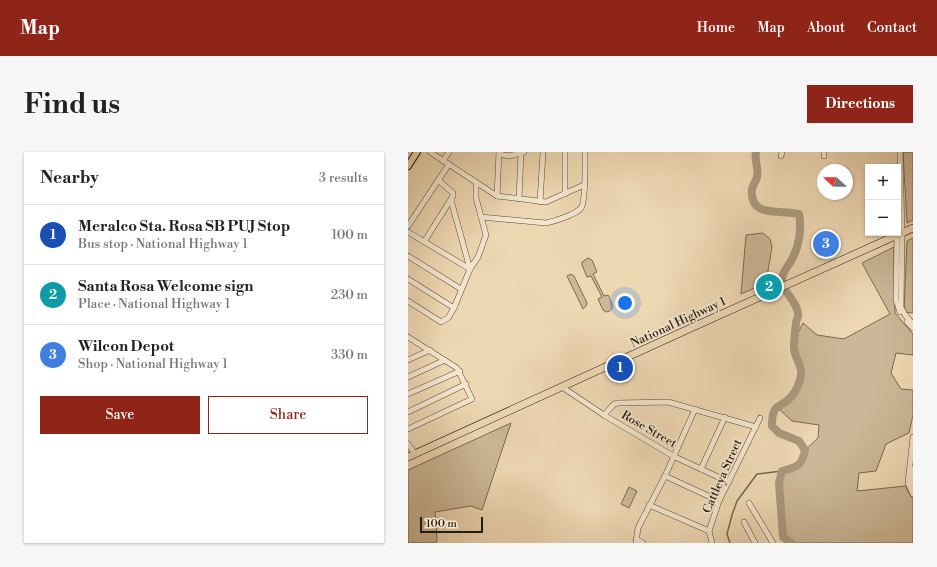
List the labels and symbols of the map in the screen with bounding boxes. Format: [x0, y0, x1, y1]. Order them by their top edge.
north arrow [817, 164, 853, 200]
pin: 3 [813, 229, 839, 259]
pin: 2 [756, 272, 782, 302]
your location [615, 293, 635, 313]
street label: National Highway 1 [628, 293, 729, 351]
pin: 1 [607, 353, 633, 383]
street label: Rose Street [618, 408, 680, 452]
street label: Cattleya Street [699, 436, 746, 516]
scale bar [420, 515, 483, 534]

